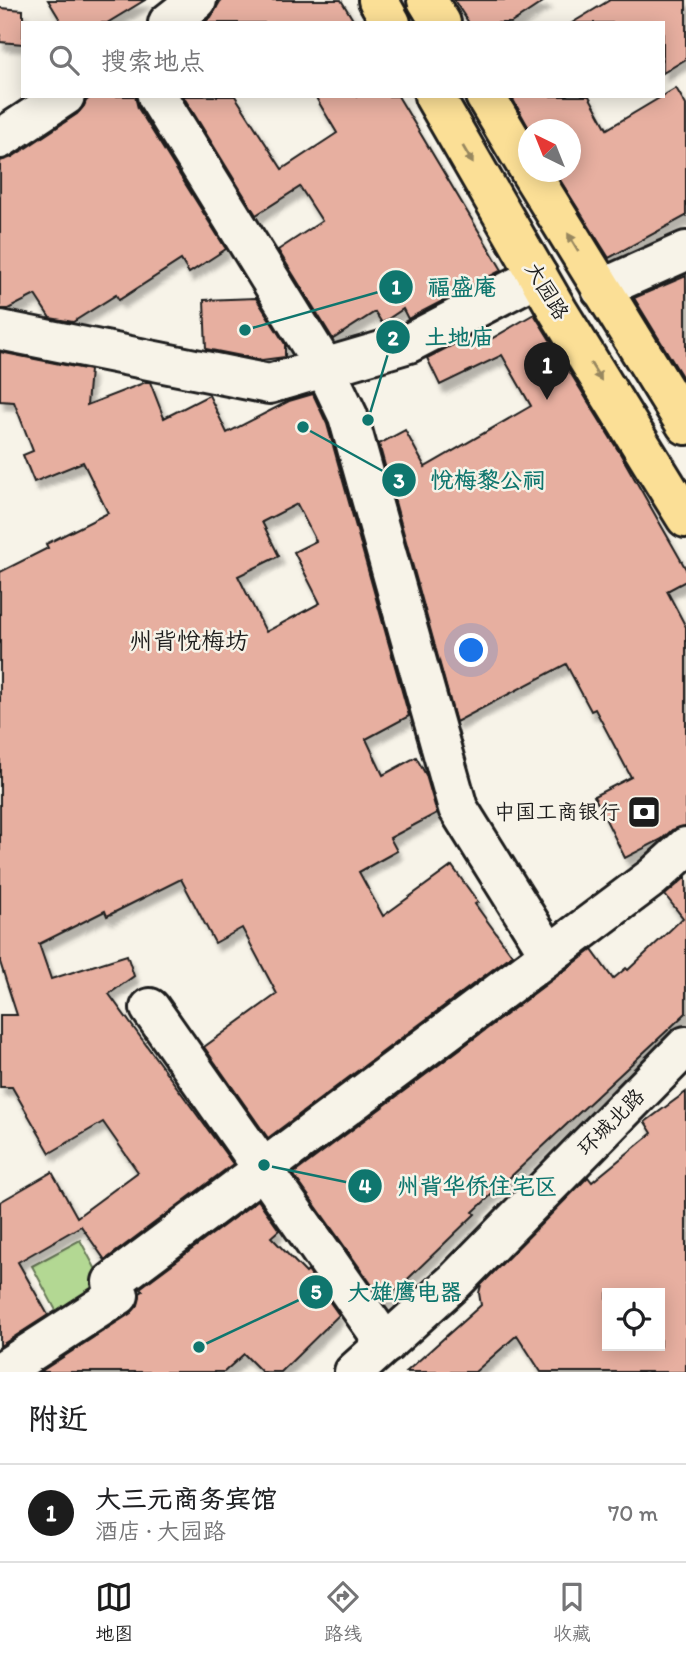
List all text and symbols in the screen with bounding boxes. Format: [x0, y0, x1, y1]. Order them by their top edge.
search box [21, 21, 665, 98]
icon: search [45, 41, 83, 79]
text: 搜索地点 [101, 45, 205, 77]
north arrow [518, 119, 581, 182]
one-way arrow [462, 146, 474, 165]
one-way arrow [567, 233, 579, 252]
street label: 大园路 [520, 257, 574, 324]
callout: 福盛庵 [378, 265, 510, 309]
text: 福盛庵 [428, 273, 497, 301]
text: 1 [391, 274, 401, 299]
callout: 土地庙 [375, 315, 507, 359]
text: 土地庙 [425, 323, 494, 351]
text: 2 [387, 325, 399, 350]
pin: 1 [524, 342, 570, 400]
one-way arrow [590, 363, 603, 382]
callout: 悦梅黎公祠 [381, 458, 559, 502]
text: 悦梅黎公祠 [431, 466, 546, 494]
text: 3 [393, 468, 405, 493]
district label: 州背悦梅坊 [129, 626, 249, 655]
your location [454, 633, 488, 667]
bank icon: 中国工商银行 [625, 793, 663, 831]
place label: 中国工商银行 [494, 799, 620, 824]
street label: 环城北路 [572, 1083, 649, 1160]
callout: 州背华侨住宅区 [348, 1164, 572, 1208]
text: 州背华侨住宅区 [397, 1172, 558, 1200]
text: 4 [359, 1173, 372, 1198]
callout: 大雄鹰电器 [299, 1270, 477, 1314]
text: 大雄鹰电器 [348, 1278, 463, 1306]
text: 5 [310, 1279, 322, 1304]
map controls [602, 1288, 665, 1351]
button: locate [602, 1288, 665, 1351]
text: 附近 [28, 1400, 88, 1437]
text: 大三元商务宾馆 [95, 1483, 277, 1515]
text: 1 [46, 1499, 56, 1527]
text: 70 m [608, 1499, 658, 1527]
text: 酒店 · 大园路 [95, 1517, 226, 1545]
tab: 地图 [95, 1578, 133, 1645]
tab: 路线 [324, 1578, 362, 1645]
tab: 收藏 [553, 1578, 591, 1645]

